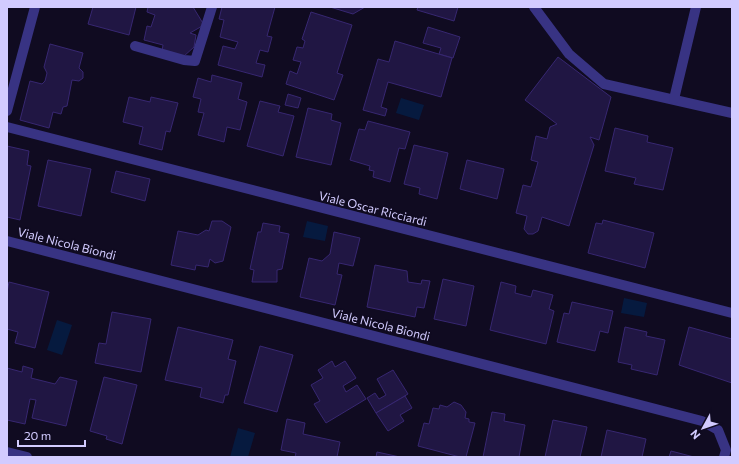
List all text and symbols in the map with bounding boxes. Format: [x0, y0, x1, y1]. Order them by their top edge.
street label: Viale Oscar Ricciardi [318, 188, 428, 228]
street label: Viale Nicola Biondi [16, 224, 118, 262]
street label: Viale Nicola Biondi [330, 305, 432, 343]
north arrow [683, 408, 723, 448]
scale bar [18, 422, 85, 448]
text: N [687, 427, 703, 442]
text: 20 m [24, 428, 51, 442]

